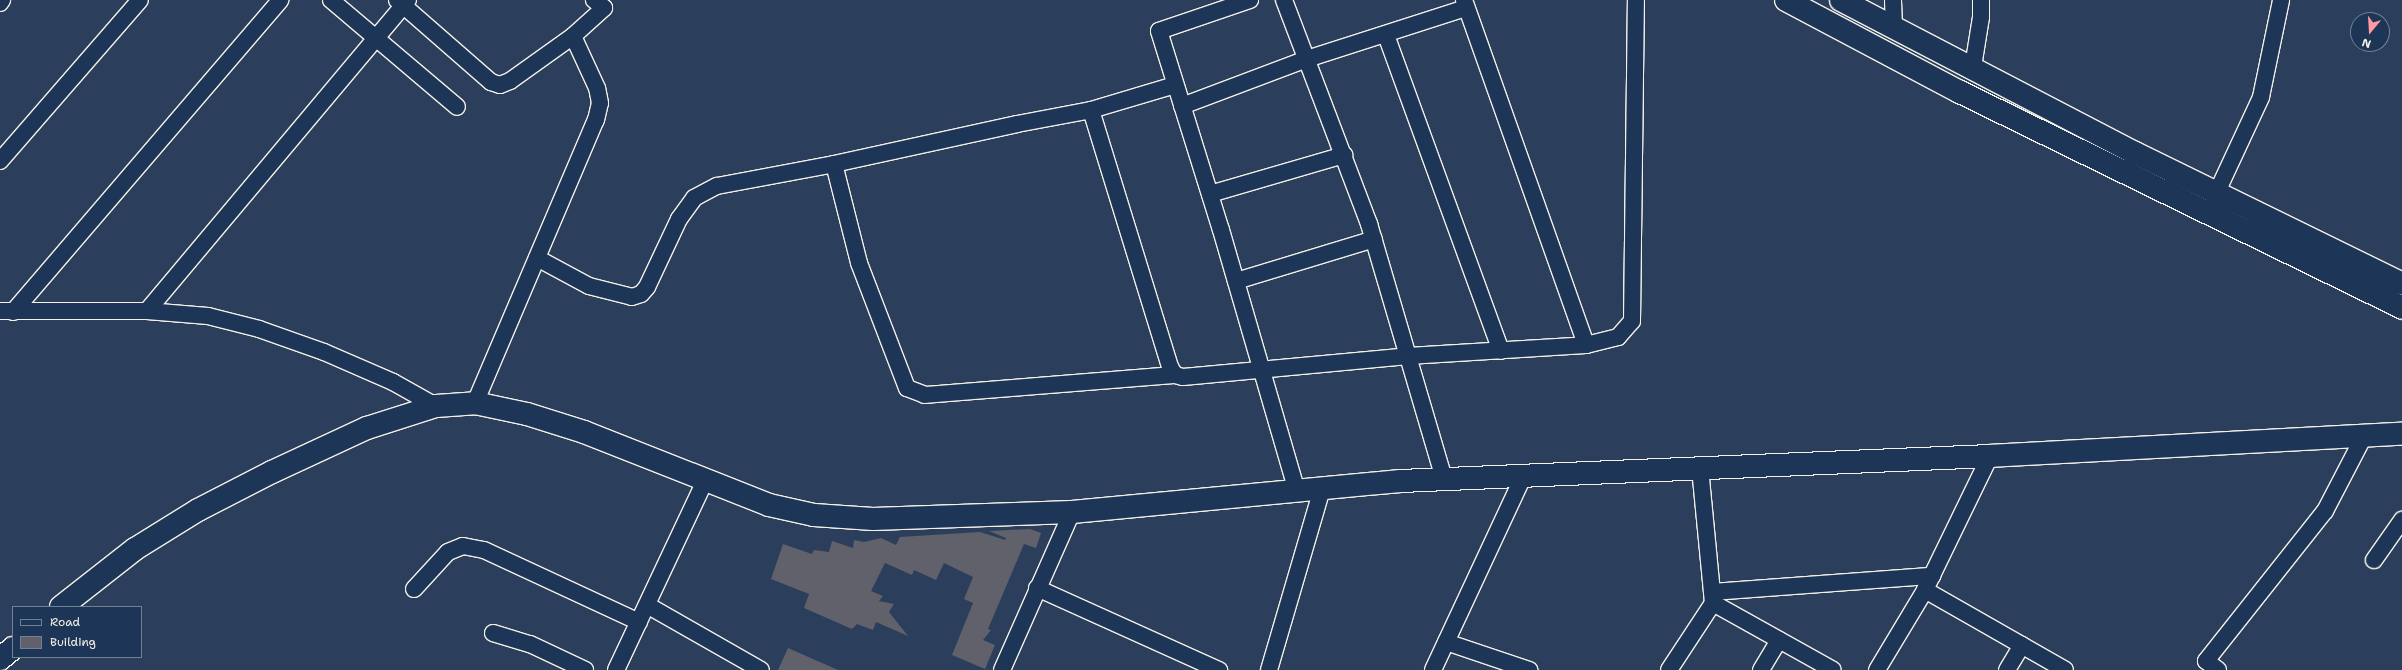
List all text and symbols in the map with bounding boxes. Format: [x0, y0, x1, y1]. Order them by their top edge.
north arrow [2350, 12, 2390, 52]
text: N [2360, 34, 2373, 51]
legend [12, 606, 142, 658]
text: Road [50, 614, 80, 630]
text: Building [50, 634, 96, 650]

